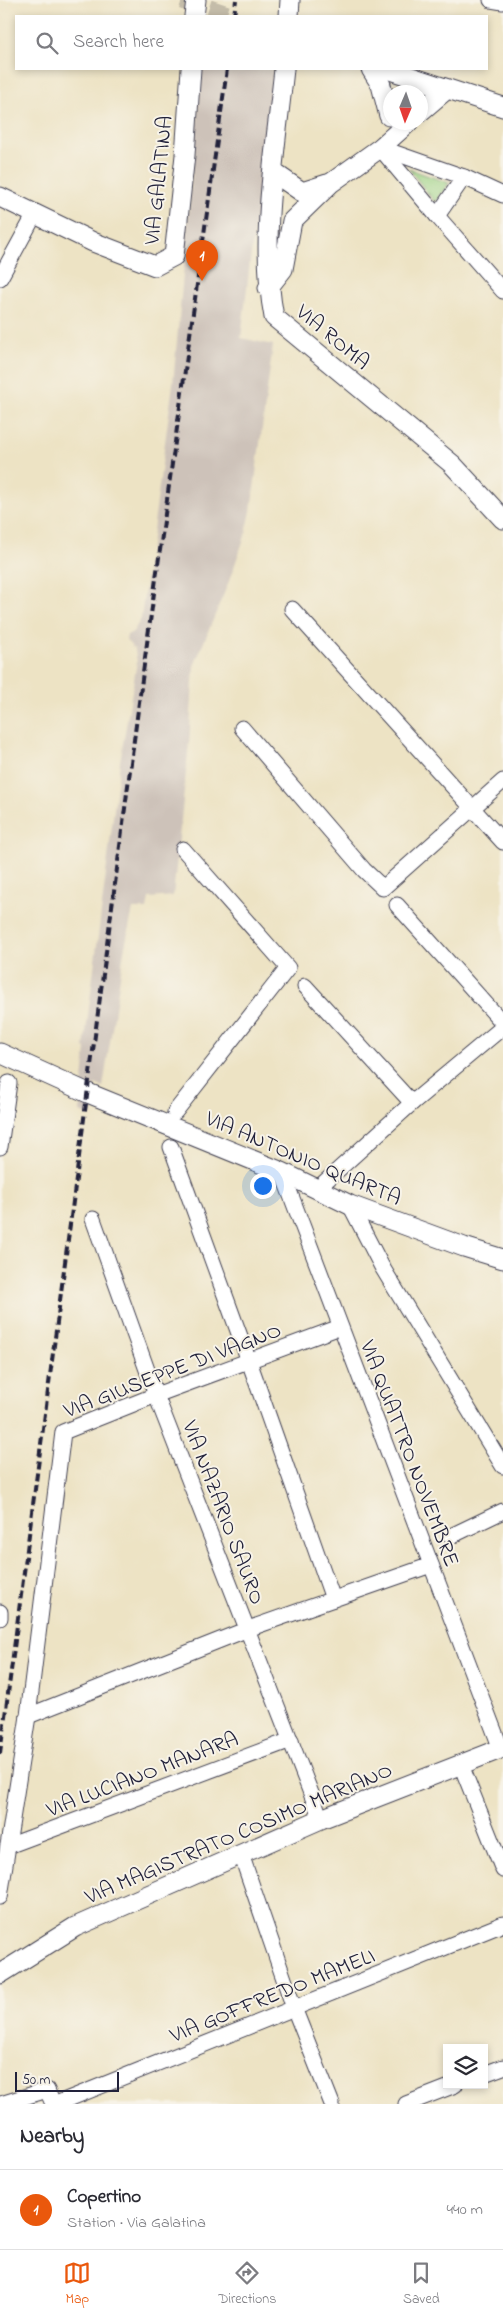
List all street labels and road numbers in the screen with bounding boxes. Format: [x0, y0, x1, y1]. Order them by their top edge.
street label: VIA GALATINA [137, 114, 183, 248]
street label: VIA ROMA [287, 297, 376, 379]
street label: VIA ANTONIO QUARTA [199, 1104, 406, 1216]
street label: VIA GIUSEPPE DI VAGNO [59, 1316, 286, 1428]
street label: VIA QUATTRO NOVEMBRE [350, 1335, 466, 1572]
street label: VIA NAZARIO SAURO [172, 1416, 272, 1610]
street label: VIA LUCIANO MANARA [42, 1724, 244, 1828]
street label: VIA MAGISTRATO COSIMO MARIANO [80, 1755, 398, 1915]
street label: VIA GOFFREDO MAMELI [165, 1941, 381, 2053]

